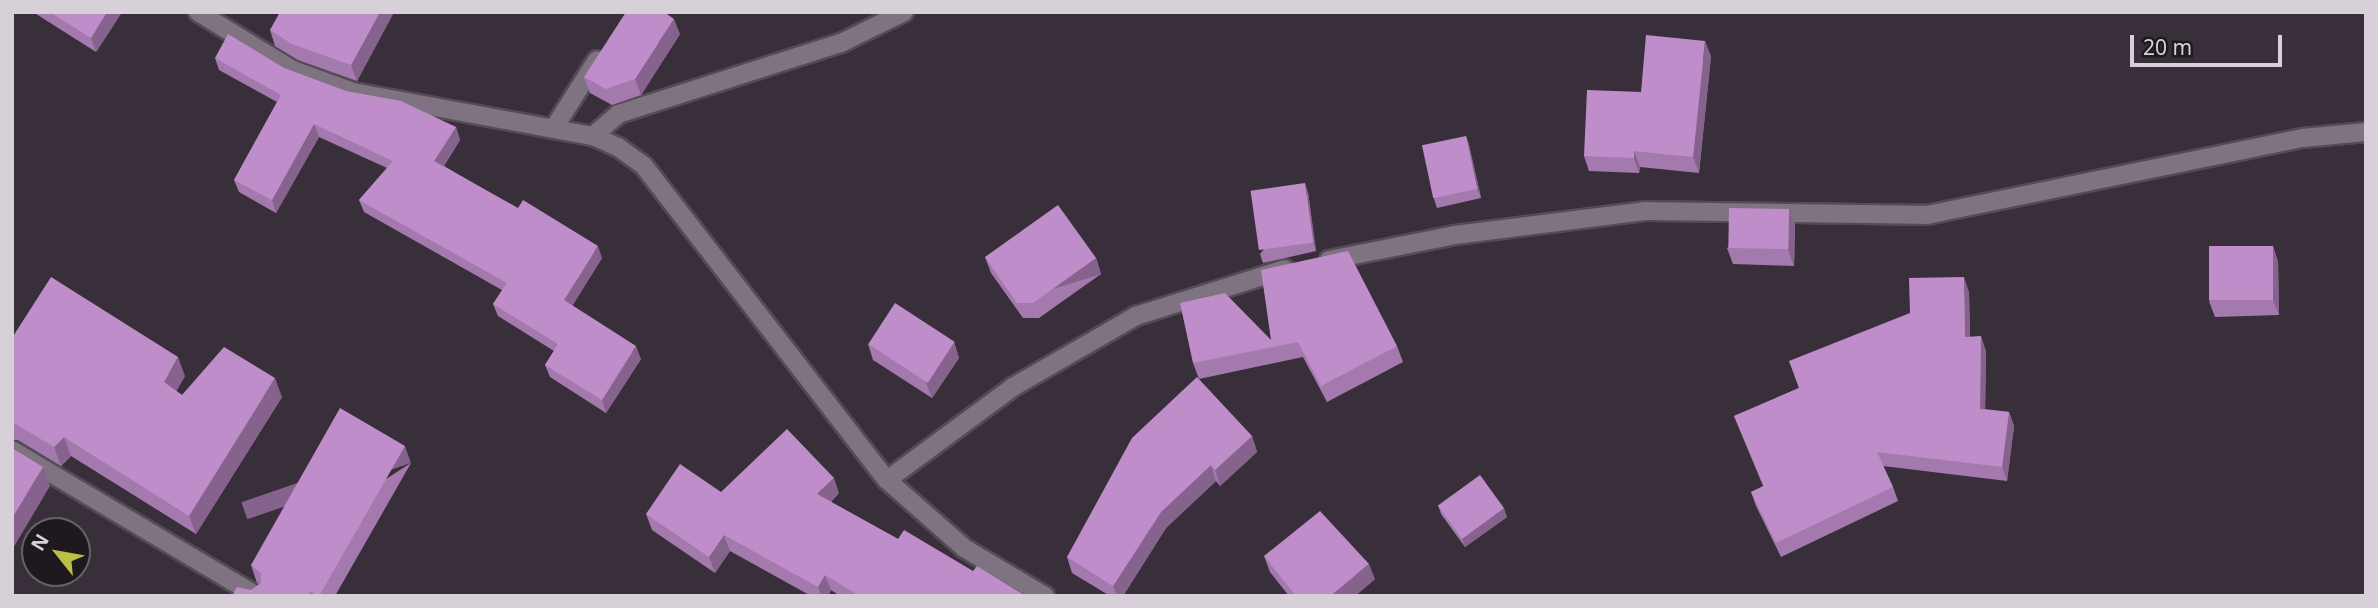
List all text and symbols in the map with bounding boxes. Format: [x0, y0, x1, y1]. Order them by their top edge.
scale bar [2133, 21, 2285, 65]
text: 20 m [2143, 33, 2192, 61]
north arrow [21, 517, 91, 587]
text: N [25, 529, 55, 556]

